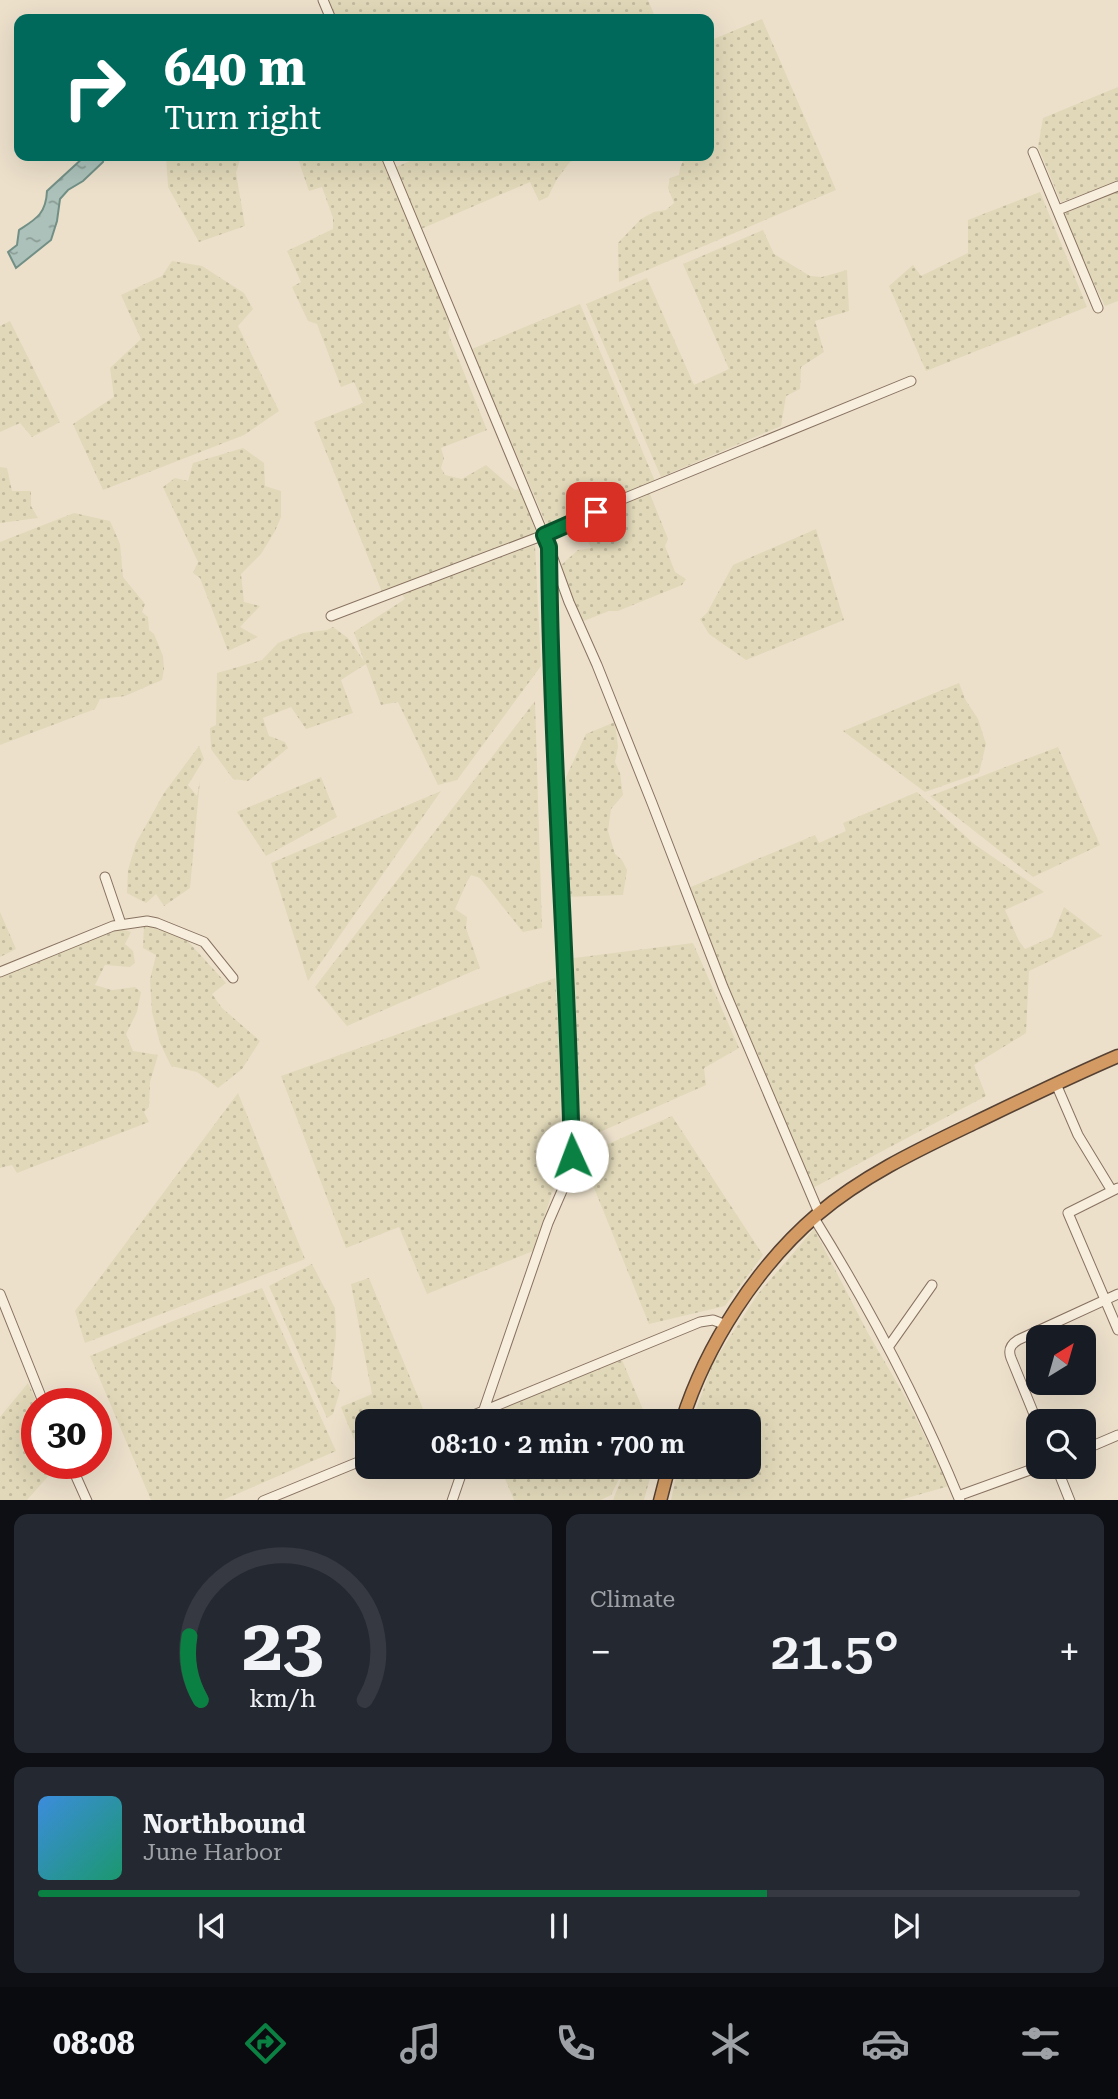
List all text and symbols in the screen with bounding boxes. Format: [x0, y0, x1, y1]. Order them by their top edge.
text: 640 m [164, 40, 306, 97]
icon: right [49, 42, 140, 133]
text: Turn right [164, 99, 321, 137]
pin [566, 482, 626, 542]
icon: arrive [577, 493, 615, 531]
position arrow [535, 1119, 609, 1193]
north arrow [1026, 1325, 1096, 1395]
map controls [1026, 1325, 1096, 1479]
speed limit sign: 30 [21, 1388, 112, 1479]
button: search [1026, 1409, 1096, 1479]
text: 08:10 · 2 min · 700 m [431, 1429, 685, 1459]
text: Climate [590, 1586, 675, 1613]
text: 23 [242, 1603, 324, 1688]
text: 21.5° [771, 1621, 899, 1682]
text: − [590, 1630, 611, 1674]
text: + [1059, 1630, 1080, 1674]
text: km/h [250, 1683, 316, 1712]
text: Northbound [143, 1809, 306, 1839]
text: June Harbor [143, 1839, 283, 1866]
icon: previous [193, 1907, 231, 1945]
icon: pause [540, 1907, 578, 1945]
icon: next [887, 1907, 925, 1945]
icon: directions [241, 2019, 290, 2068]
icon: music [396, 2019, 445, 2068]
icon: phone [551, 2019, 600, 2068]
icon: climate [706, 2019, 755, 2068]
icon: car [861, 2019, 910, 2068]
icon: filters [1016, 2019, 1065, 2068]
text: 08:08 [53, 2024, 135, 2062]

